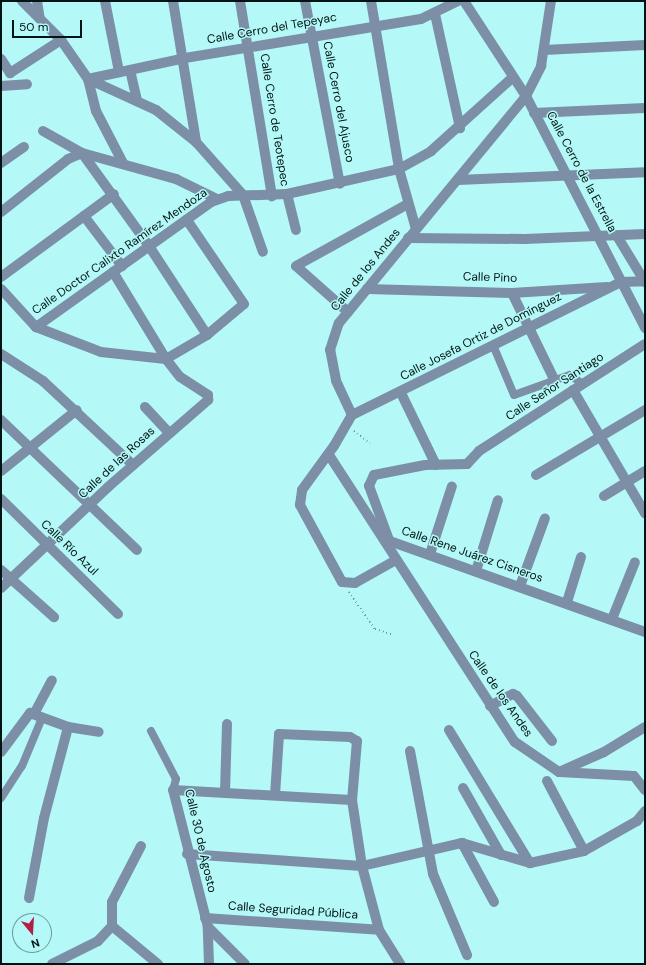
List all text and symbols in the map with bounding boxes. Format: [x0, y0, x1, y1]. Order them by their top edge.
street label: Calle Cerro del Tepeyac [206, 11, 338, 47]
scale bar [14, 12, 84, 38]
text: 50 m [19, 19, 48, 35]
street label: Calle Cerro del Ajusco [319, 40, 357, 164]
street label: Calle Cerro de Teotepec [256, 53, 292, 187]
street label: Calle Cerro de la Estrella [543, 109, 619, 235]
street label: Calle Doctor Calixto Ramírez Mendoza [30, 186, 210, 318]
street label: Calle de los Andes [328, 226, 404, 314]
street label: Calle Pino [463, 270, 517, 286]
street label: Calle Josefa Ortiz de Domínguez [398, 290, 564, 384]
street label: Calle Señor Santiago [503, 350, 607, 424]
street label: Calle de las Rosas [76, 424, 158, 502]
street label: Calle Río Azul [38, 517, 100, 579]
street label: Calle Rene Juárez Cisneros [399, 524, 545, 586]
street label: Calle de los Andes [465, 648, 535, 740]
street label: Calle 30 de Agosto [181, 788, 219, 894]
street label: Calle Seguridad Pública [228, 899, 358, 923]
north arrow [12, 913, 52, 953]
text: N [29, 936, 41, 951]

